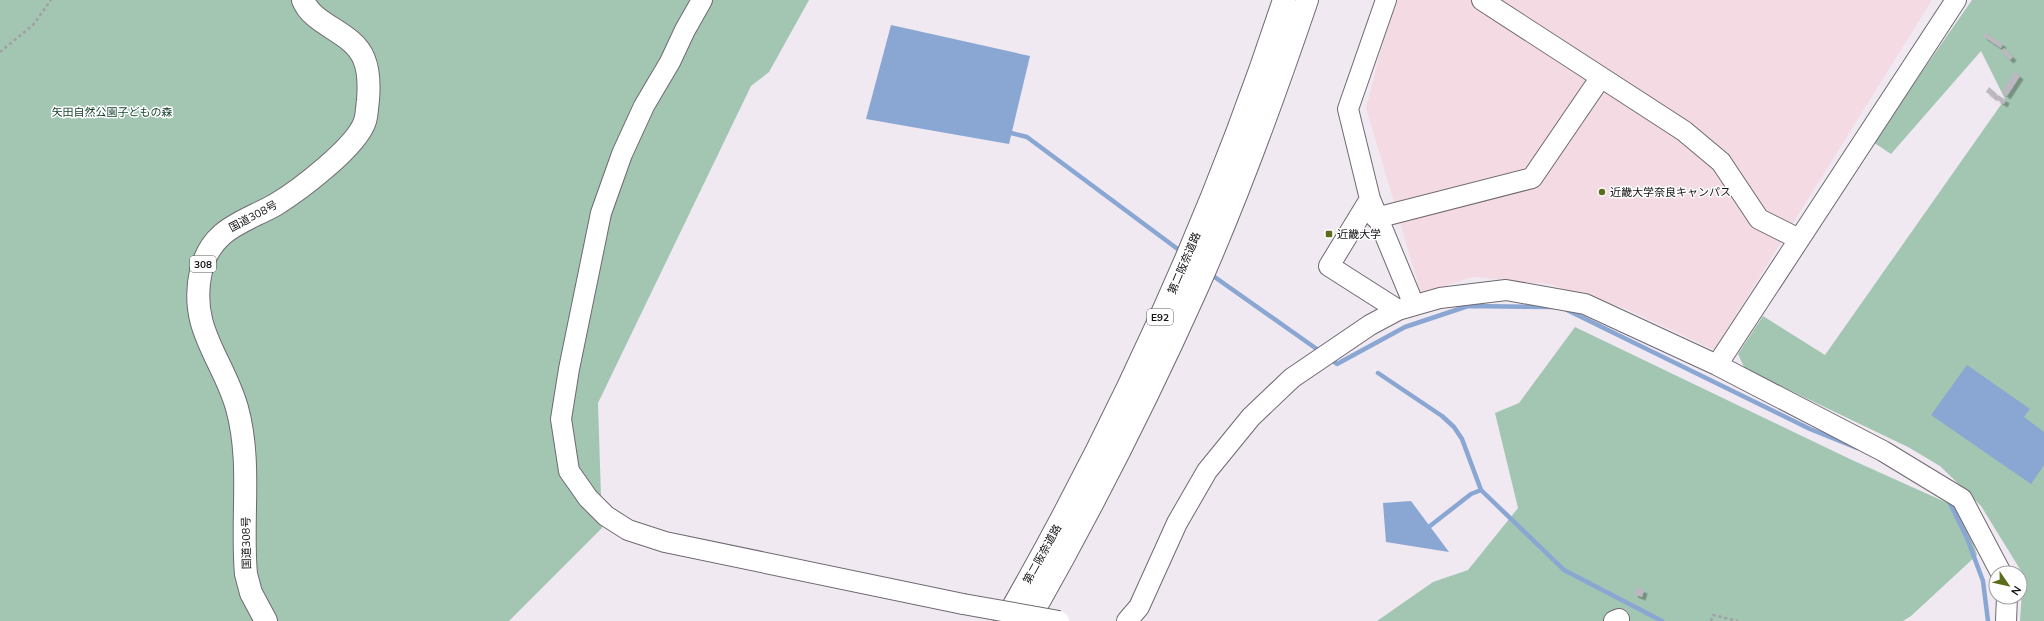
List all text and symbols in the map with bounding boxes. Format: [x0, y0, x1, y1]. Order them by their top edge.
park label: 矢田自然公園子どもの森 [52, 105, 173, 119]
place label: 近畿大学奈良キャンパス [1610, 185, 1731, 199]
marker: 近畿大学奈良キャンパス [1597, 187, 1607, 197]
street label: 国道308号 [226, 197, 280, 235]
place label: 近畿大学 [1337, 227, 1381, 241]
marker: 近畿大学 [1324, 229, 1334, 239]
street label: 第二阪奈道路 [1165, 230, 1203, 296]
road number: 308 [190, 256, 216, 272]
road number: E92 [1147, 309, 1173, 325]
street label: 国道308号 [239, 516, 253, 570]
street label: 第二阪奈道路 [1020, 522, 1064, 586]
north arrow [1988, 565, 2028, 605]
text: N [2008, 583, 2024, 598]

